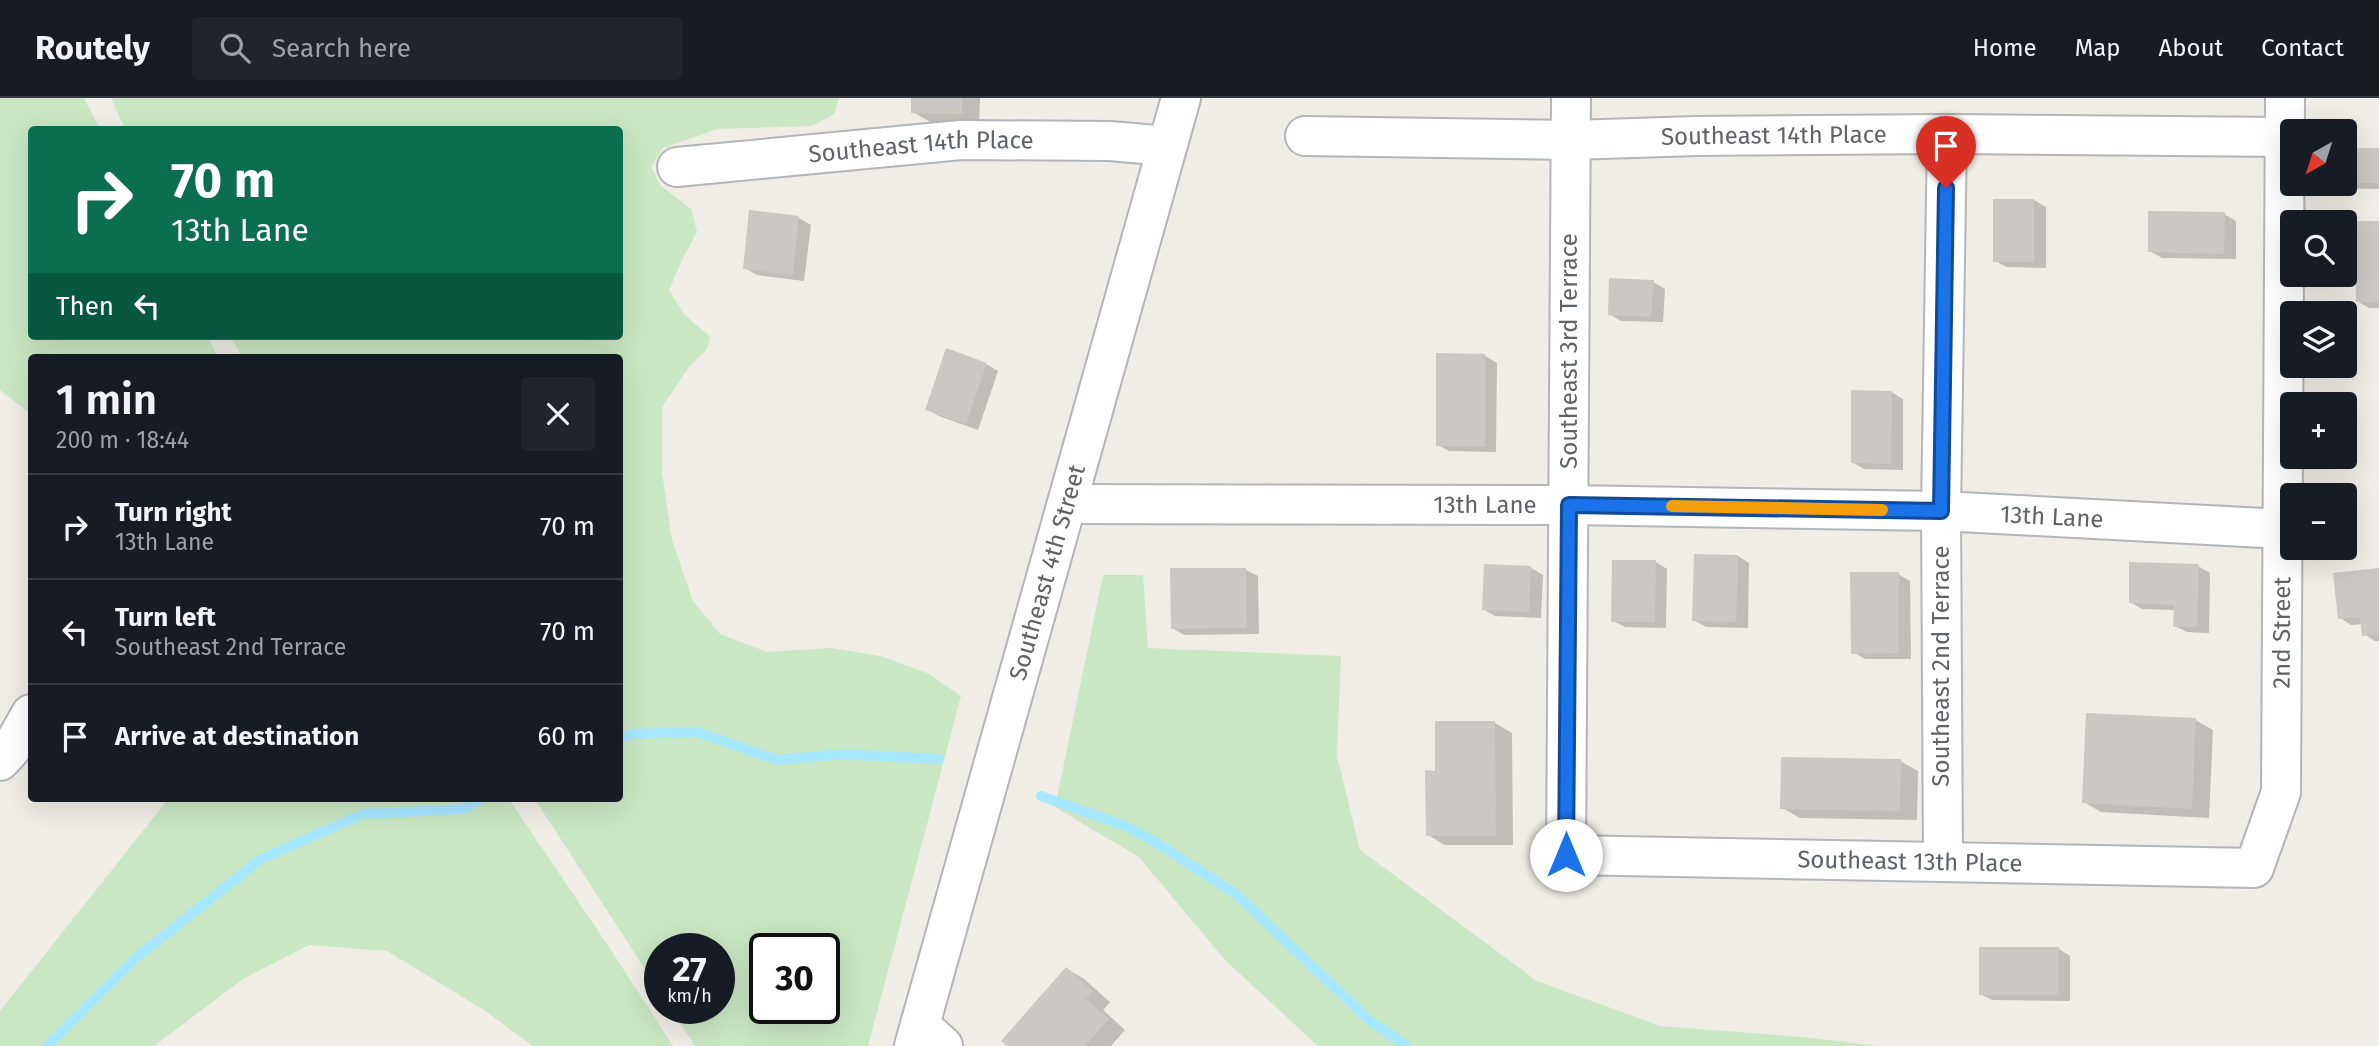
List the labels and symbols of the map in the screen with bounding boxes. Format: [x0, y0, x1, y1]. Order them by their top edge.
pin [1916, 116, 1976, 188]
north arrow [2280, 119, 2357, 196]
street label: Southeast 14th Place [1661, 120, 1887, 151]
street label: Southeast 14th Place [807, 126, 1034, 168]
street label: Southeast 3rd Terrace [1555, 233, 1583, 469]
street label: Southeast 4th Street [1004, 461, 1091, 683]
street label: 13th Lane [1433, 491, 1537, 519]
street label: 13th Lane [1999, 500, 2104, 534]
street label: Southeast 2nd Terrace [1927, 545, 1955, 787]
street label: 2nd Street [2268, 576, 2296, 689]
position arrow [1529, 818, 1603, 892]
street label: Southeast 13th Place [1797, 845, 2023, 878]
speed limit sign: 30 [749, 933, 840, 1024]

